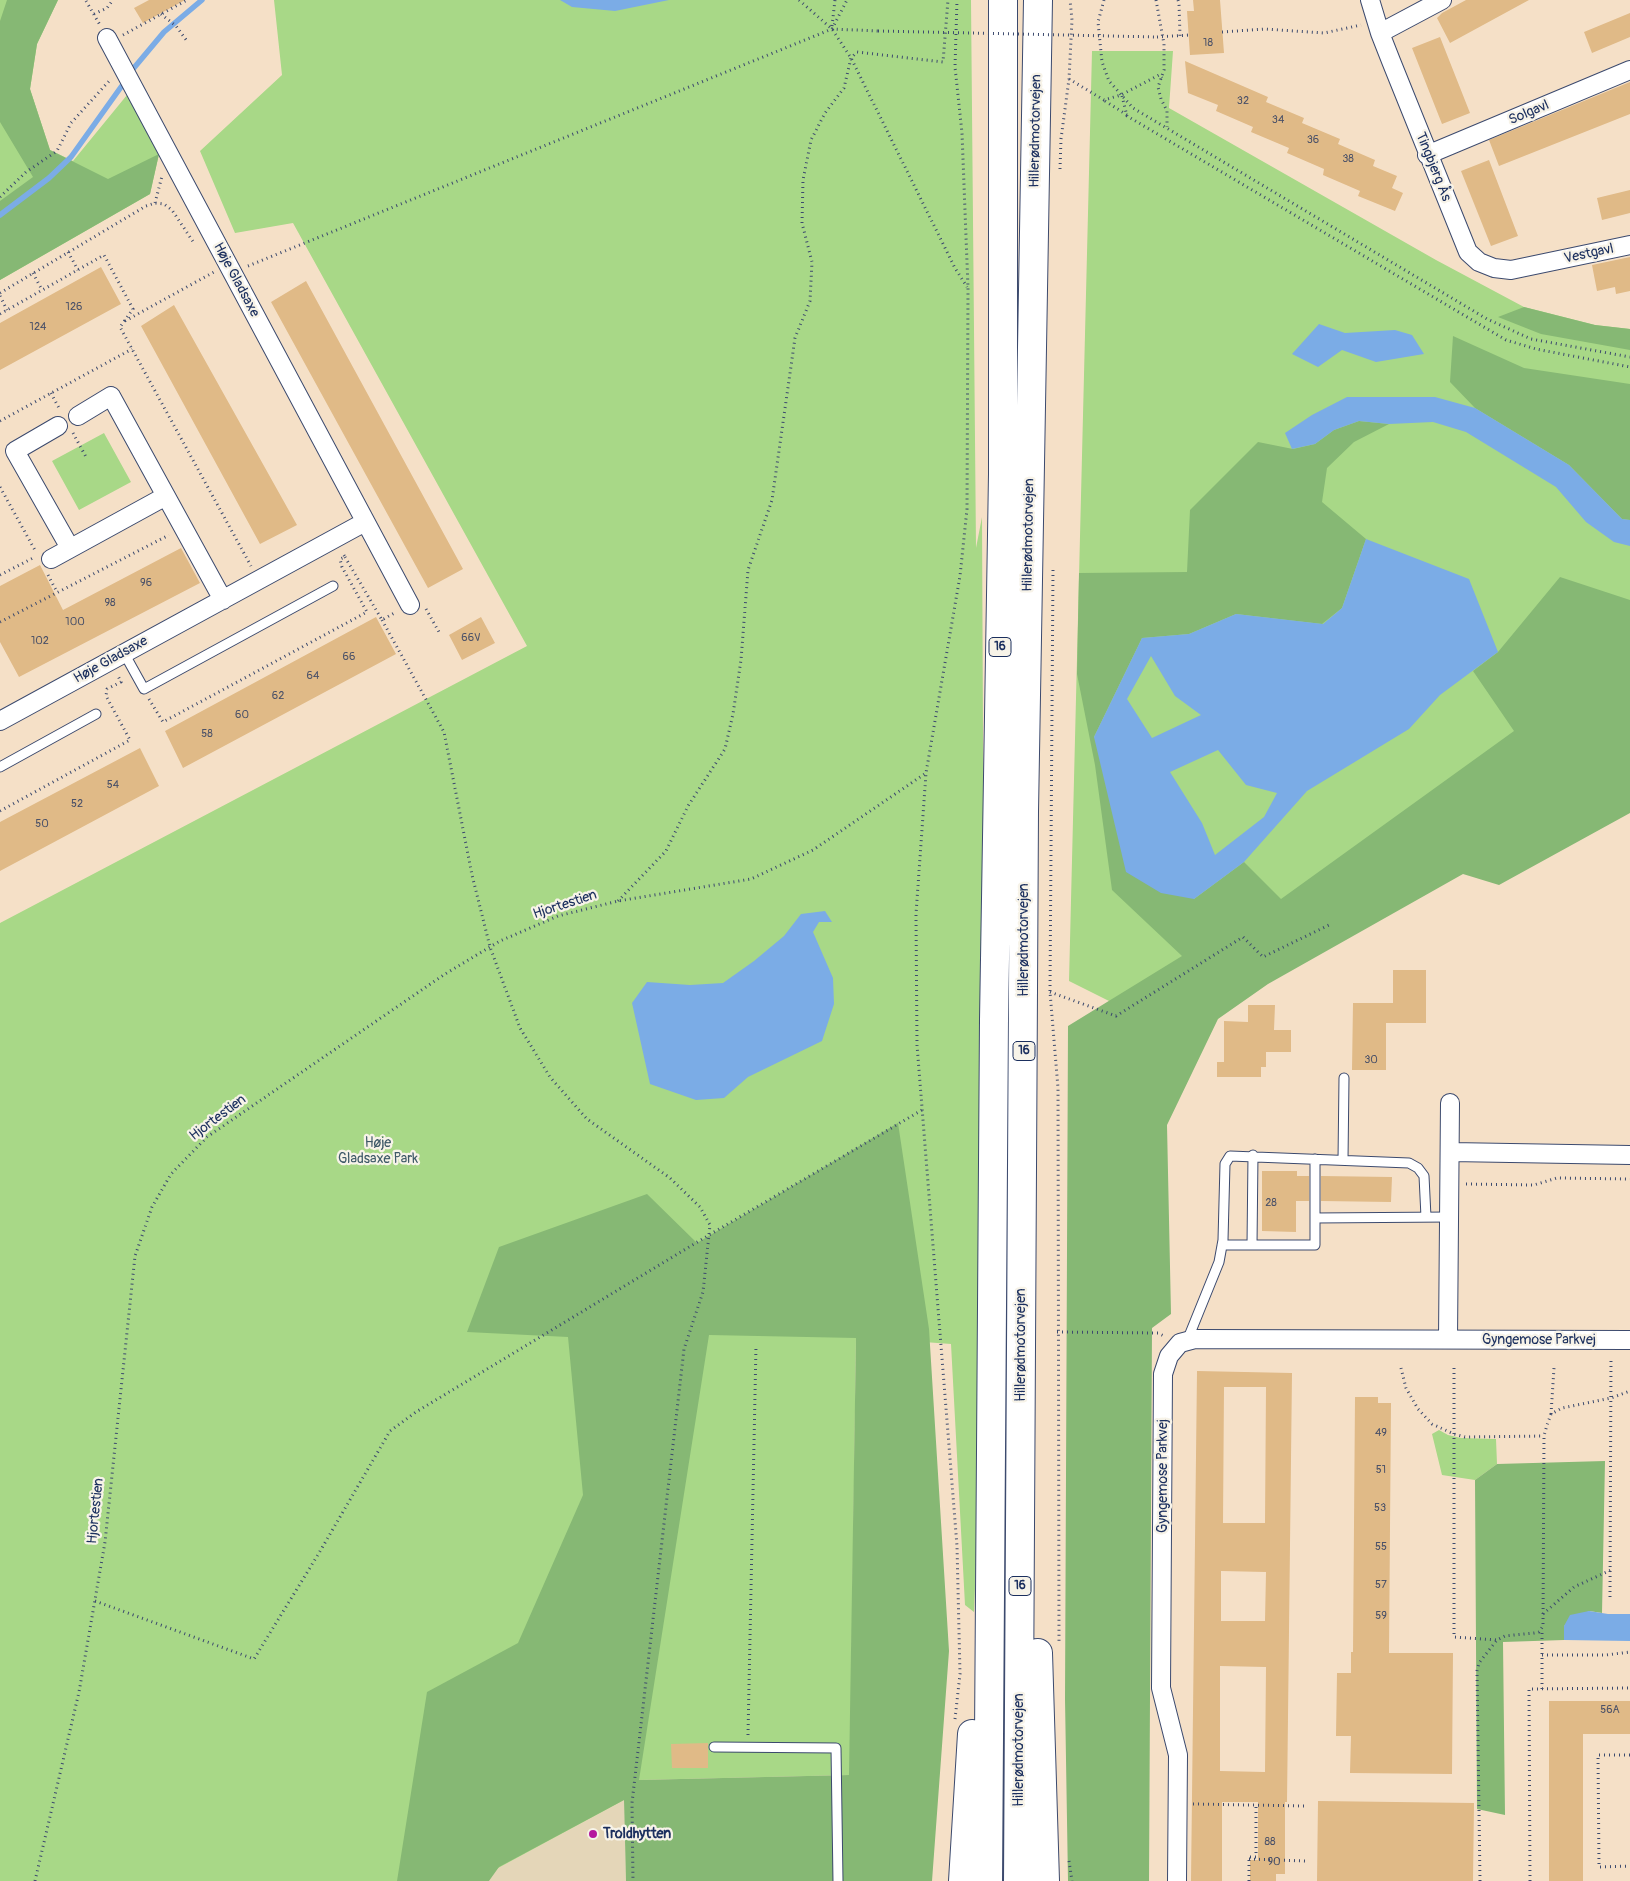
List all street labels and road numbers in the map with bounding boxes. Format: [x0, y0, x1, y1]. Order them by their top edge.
street label: Hillerødmotorvejen [1027, 74, 1045, 188]
street label: Solgavl [1506, 97, 1552, 129]
street label: Tingbjerg Ås [1412, 130, 1454, 204]
street label: Høje Gladsaxe [209, 240, 263, 320]
street label: Vestgavl [1563, 241, 1615, 267]
street label: Hillerødmotorvejen [1020, 478, 1038, 592]
street label: Høje Gladsaxe [71, 633, 151, 687]
road number: 16 [989, 638, 1011, 656]
street label: Hillerødmotorvejen [1016, 883, 1032, 997]
street label: Hjortestien [531, 887, 599, 923]
road number: 16 [1013, 1042, 1035, 1060]
street label: Hjortestien [187, 1091, 249, 1145]
street label: Hillerødmotorvejen [1013, 1288, 1029, 1402]
street label: Gyngemose Parkvej [1482, 1332, 1596, 1348]
street label: Gyngemose Parkvej [1155, 1419, 1171, 1533]
street label: Hjortestien [84, 1477, 108, 1545]
road number: 16 [1009, 1576, 1031, 1595]
street label: Hillerødmotorvejen [1011, 1693, 1027, 1807]

